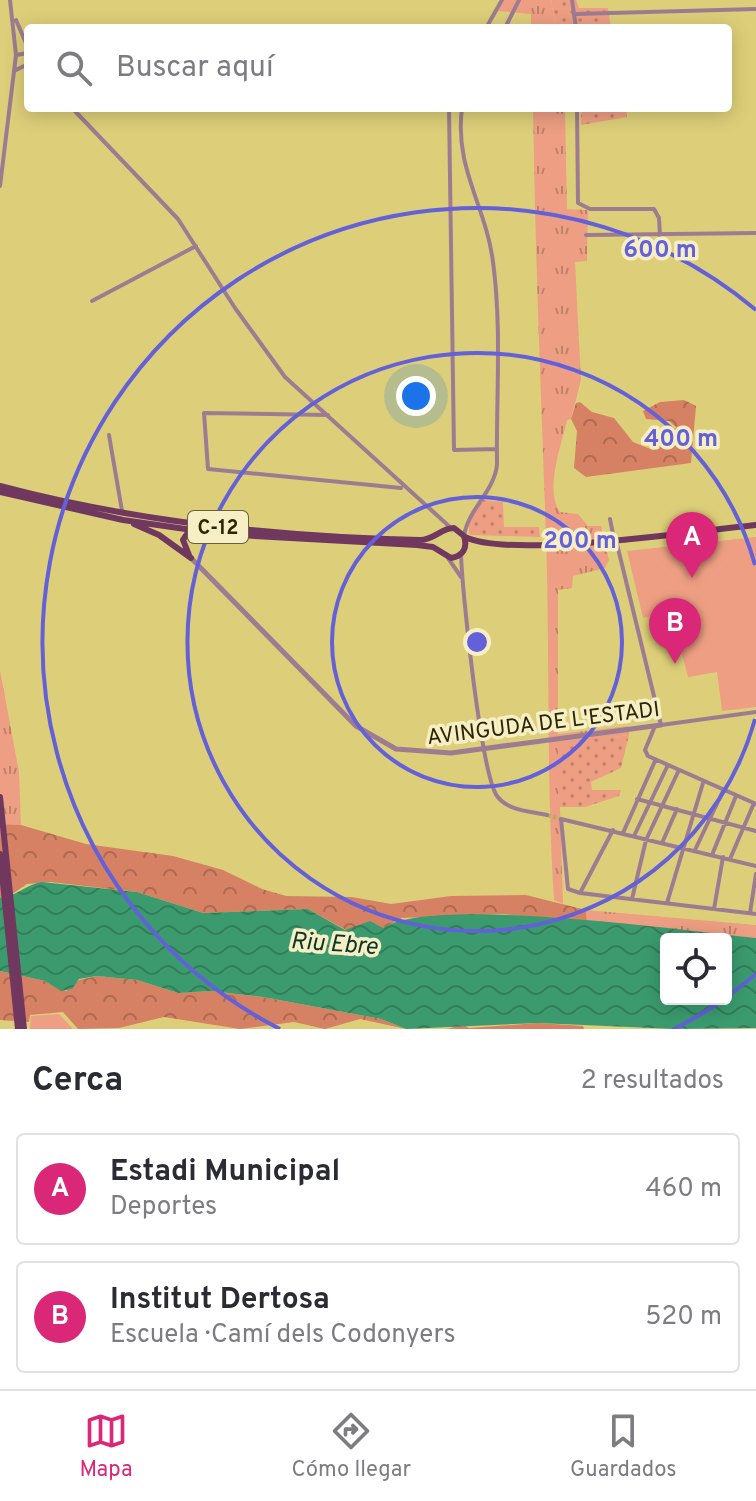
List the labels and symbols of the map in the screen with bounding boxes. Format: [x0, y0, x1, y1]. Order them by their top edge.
text: 600 m [623, 236, 697, 266]
your location [396, 376, 436, 416]
text: 400 m [644, 425, 718, 455]
road number: C-12 [188, 511, 248, 543]
pin: A [666, 512, 718, 578]
text: 200 m [543, 527, 617, 557]
pin: B [649, 598, 701, 664]
centre of rings [463, 628, 491, 656]
street label: AVINGUDA DE L'ESTADI [425, 697, 661, 752]
water label: Riu Ebre [289, 927, 379, 963]

